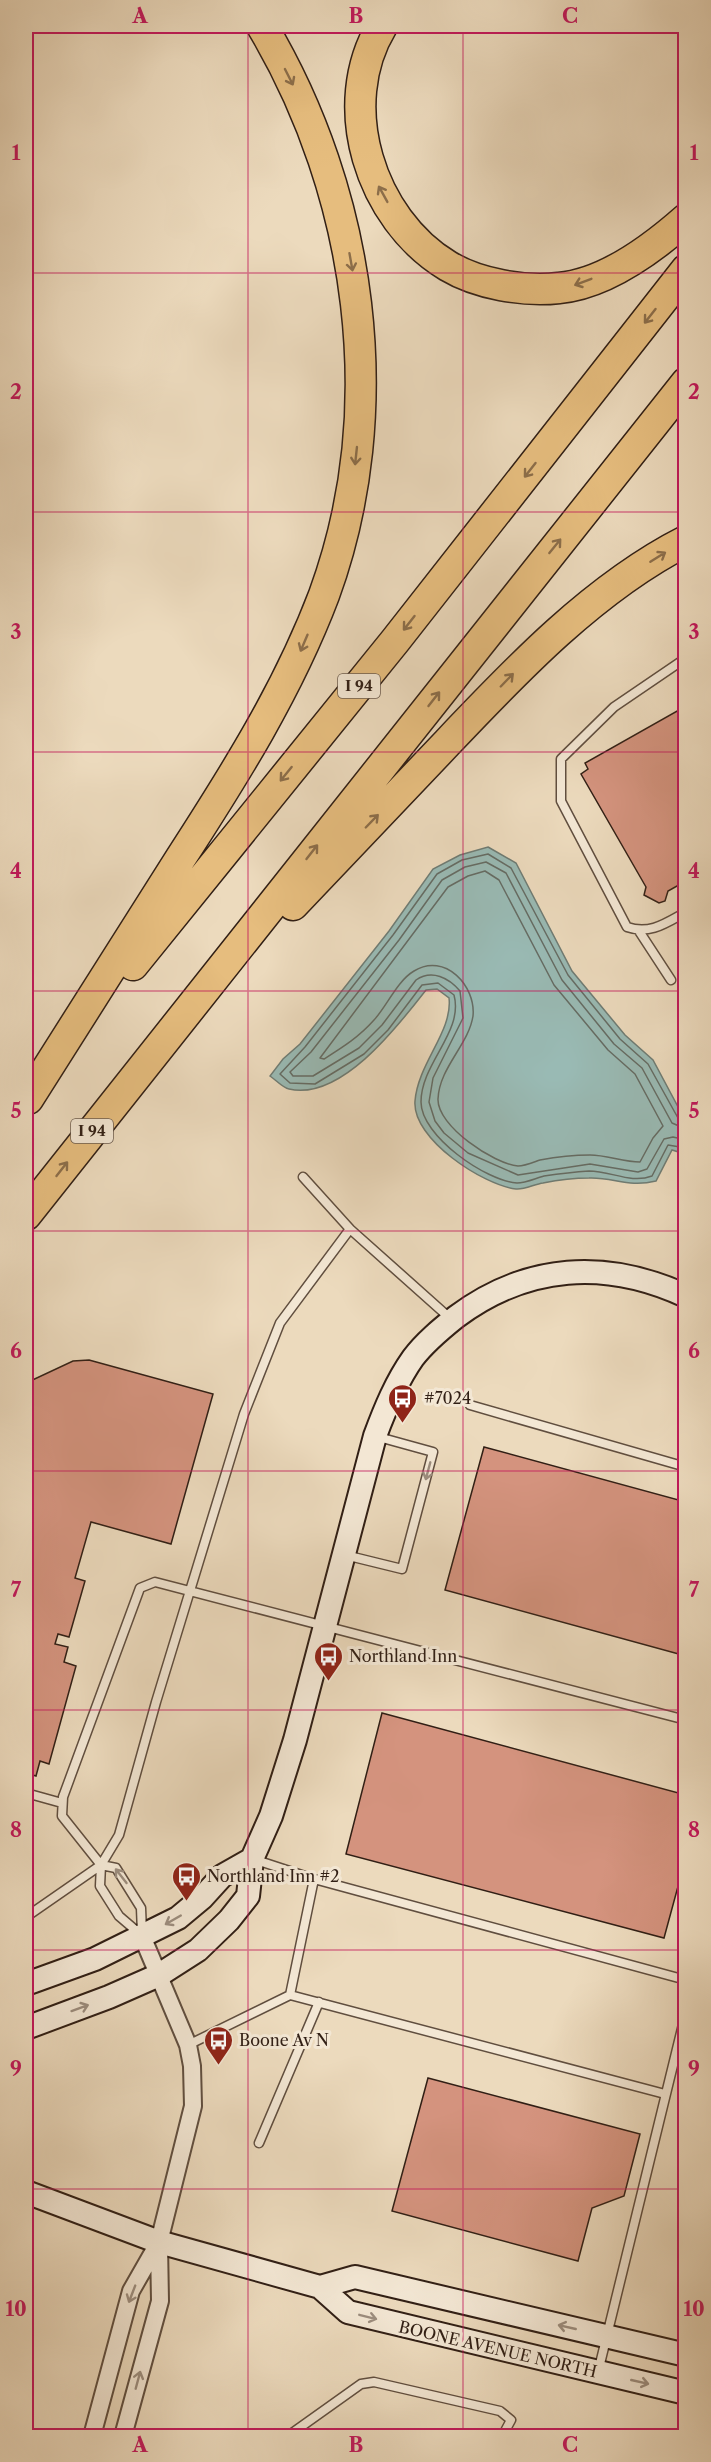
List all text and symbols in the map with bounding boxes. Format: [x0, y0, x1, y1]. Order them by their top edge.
text: A [131, 4, 148, 28]
text: B [349, 4, 364, 28]
text: C [562, 4, 578, 28]
one-way arrow [284, 68, 295, 86]
text: 1 [12, 141, 21, 165]
text: 1 [690, 141, 699, 165]
one-way arrow [377, 186, 389, 203]
one-way arrow [346, 251, 357, 271]
one-way arrow [574, 278, 592, 289]
one-way arrow [643, 307, 656, 323]
text: 2 [10, 380, 22, 404]
text: 2 [688, 380, 700, 404]
one-way arrow [350, 445, 361, 465]
one-way arrow [523, 461, 536, 477]
one-way arrow [548, 539, 561, 555]
one-way arrow [649, 551, 666, 563]
one-way arrow [403, 615, 416, 631]
text: 3 [10, 620, 22, 644]
text: 3 [688, 620, 700, 644]
one-way arrow [298, 633, 309, 652]
one-way arrow [500, 672, 514, 687]
road number: I 94 [338, 674, 380, 698]
one-way arrow [427, 692, 440, 708]
one-way arrow [280, 766, 293, 782]
one-way arrow [365, 814, 379, 829]
one-way arrow [306, 844, 319, 860]
text: 4 [10, 859, 22, 883]
text: 4 [688, 859, 700, 883]
text: 5 [10, 1099, 22, 1123]
text: 5 [688, 1099, 700, 1123]
road number: I 94 [71, 1119, 113, 1143]
one-way arrow [55, 1162, 68, 1178]
text: 6 [10, 1339, 22, 1363]
text: 6 [688, 1339, 700, 1363]
bus stop icon: #7024 [387, 1382, 419, 1424]
place label: #7024 [424, 1388, 471, 1408]
one-way arrow [422, 1461, 433, 1480]
text: 7 [11, 1578, 22, 1602]
text: 7 [689, 1578, 700, 1602]
bus stop icon: Northland Inn [312, 1640, 344, 1682]
place label: Northland Inn [349, 1646, 457, 1666]
text: 8 [10, 1818, 22, 1842]
text: 8 [688, 1818, 700, 1842]
bus stop icon: Northland Inn #2 [170, 1860, 202, 1902]
place label: Northland Inn #2 [207, 1866, 339, 1886]
one-way arrow [114, 1868, 127, 1884]
one-way arrow [165, 1914, 182, 1926]
one-way arrow [71, 2001, 89, 2012]
bus stop icon: Boone Av N [202, 2024, 234, 2066]
place label: Boone Av N [239, 2030, 329, 2050]
text: 9 [10, 2057, 22, 2081]
text: 9 [688, 2057, 700, 2081]
one-way arrow [125, 2284, 136, 2302]
text: 10 [5, 2297, 27, 2321]
text: 10 [683, 2297, 705, 2321]
one-way arrow [358, 2312, 377, 2324]
street label: BOONE AVENUE NORTH [397, 2316, 599, 2382]
one-way arrow [558, 2320, 577, 2332]
one-way arrow [133, 2371, 144, 2390]
one-way arrow [630, 2377, 649, 2389]
text: A [131, 2433, 148, 2457]
text: B [349, 2433, 364, 2457]
text: C [562, 2433, 578, 2457]

